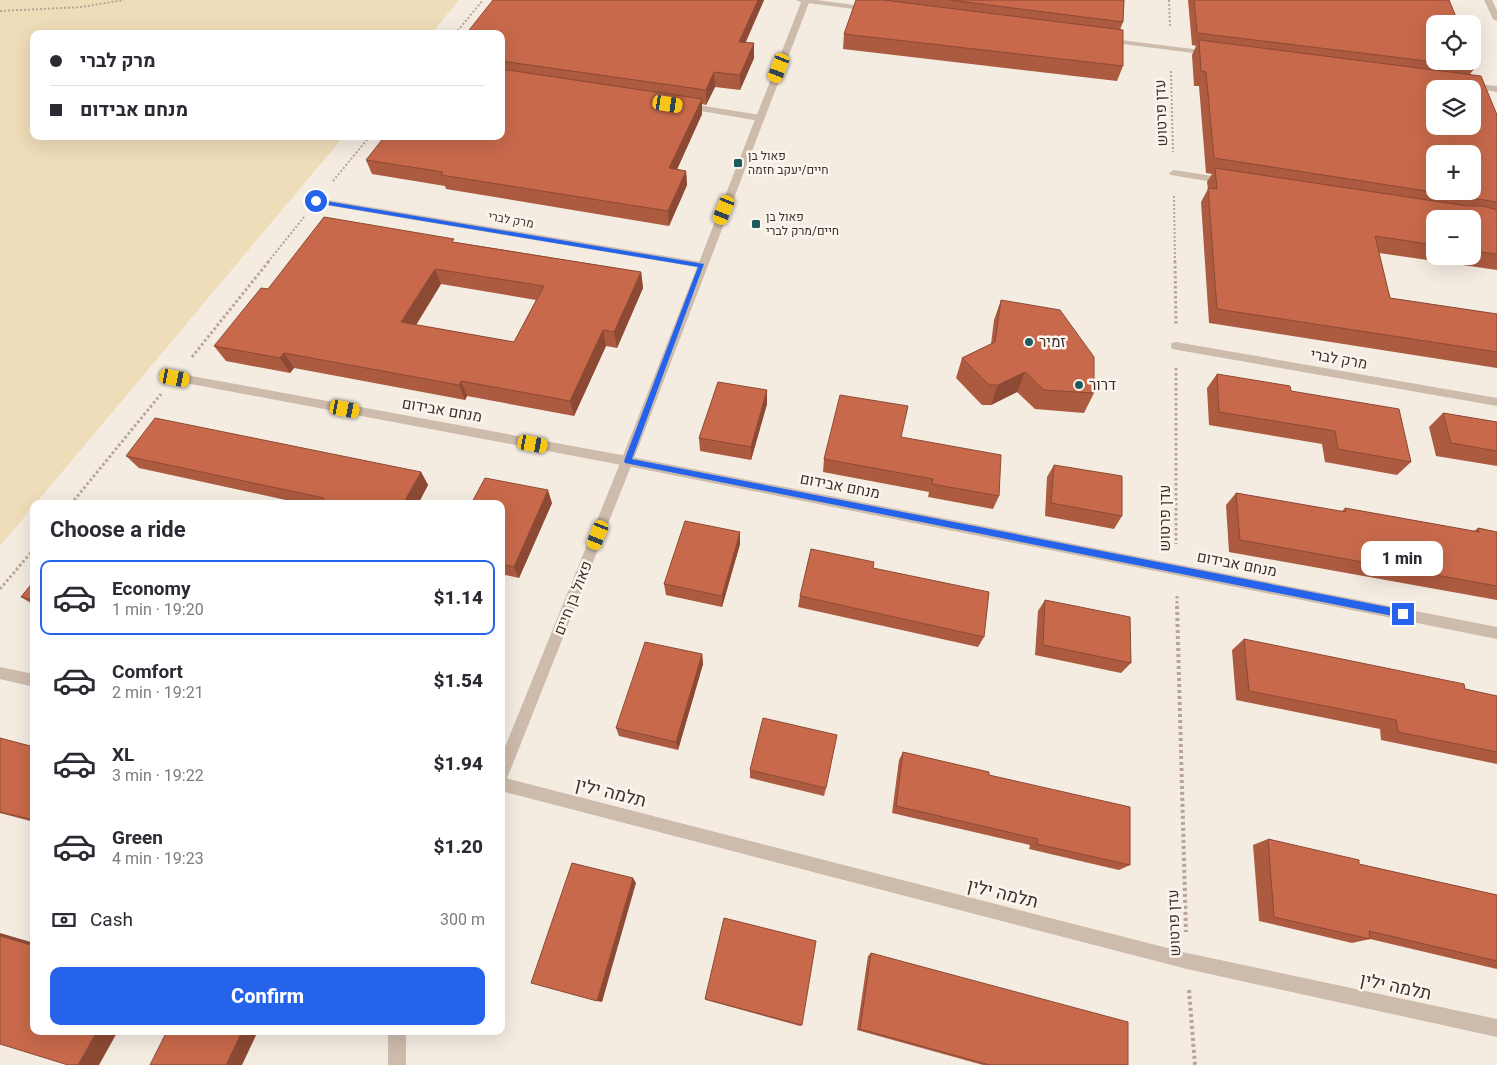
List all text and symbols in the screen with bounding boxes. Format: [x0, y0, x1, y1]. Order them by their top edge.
map controls [1426, 15, 1481, 265]
button: locate [1426, 15, 1481, 70]
text: מרק לברי [80, 49, 156, 72]
car [766, 51, 791, 85]
street label: עדן פרטוש [1151, 79, 1171, 147]
button: layers [1426, 80, 1481, 135]
car [652, 94, 683, 114]
text: מנחם אבידום [80, 98, 188, 121]
button: + [1426, 145, 1481, 200]
place label: פאול בן חיים/יעקב חזמה [748, 149, 829, 177]
marker: פאול בן חיים/יעקב חזמה [732, 157, 744, 169]
route start [305, 190, 327, 212]
car [711, 193, 736, 227]
street label: מרק לברי [487, 209, 535, 231]
place label: פאול בן חיים/מרק לברי [766, 210, 839, 238]
button: − [1426, 210, 1481, 265]
marker: פאול בן חיים/מרק לברי [750, 218, 762, 230]
place label: זמיר [1039, 333, 1066, 351]
marker: זמיר [1023, 336, 1035, 348]
street label: מרק לברי [1309, 345, 1369, 373]
car [158, 368, 191, 388]
place label: דרור [1089, 376, 1116, 394]
marker: דרור [1073, 379, 1085, 391]
street label: מנחם אבידום [400, 394, 484, 426]
car [328, 399, 361, 419]
car [516, 434, 549, 454]
street label: מנחם אבידום [798, 469, 882, 503]
street label: עדן פרטוש [1156, 485, 1174, 551]
text: Choose a ride [50, 517, 186, 542]
car [585, 518, 610, 552]
callout: 1 min [1362, 542, 1444, 576]
street label: מנחם אבידום [1195, 547, 1279, 581]
text: 1 min [1382, 549, 1422, 568]
street label: פאול בן חיים [550, 558, 596, 638]
icon: car [52, 575, 97, 620]
text: Economy [112, 577, 191, 600]
text: $1.14 [434, 586, 483, 609]
text: 1 min · 19:20 [112, 600, 204, 619]
route end [1392, 603, 1414, 625]
icon: car [52, 658, 97, 703]
text: Comfort [112, 660, 183, 683]
text: $1.54 [434, 669, 483, 692]
text: 2 min · 19:21 [112, 683, 204, 702]
icon: car [52, 741, 97, 786]
text: XL [112, 743, 134, 766]
text: $1.94 [434, 752, 483, 775]
text: 3 min · 19:22 [112, 766, 204, 785]
street label: תלמה ילין [573, 773, 649, 811]
icon: car [52, 824, 97, 869]
text: Green [112, 826, 163, 849]
text: $1.20 [434, 835, 483, 858]
text: 4 min · 19:23 [112, 849, 204, 868]
street label: תלמה ילין [965, 874, 1041, 912]
street label: עדן פרטוש [1164, 889, 1184, 957]
icon: cash [50, 906, 78, 934]
text: Cash [90, 908, 133, 931]
text: 300 m [440, 910, 485, 929]
button: Confirm [50, 967, 485, 1025]
street label: תלמה ילין [1358, 968, 1434, 1004]

